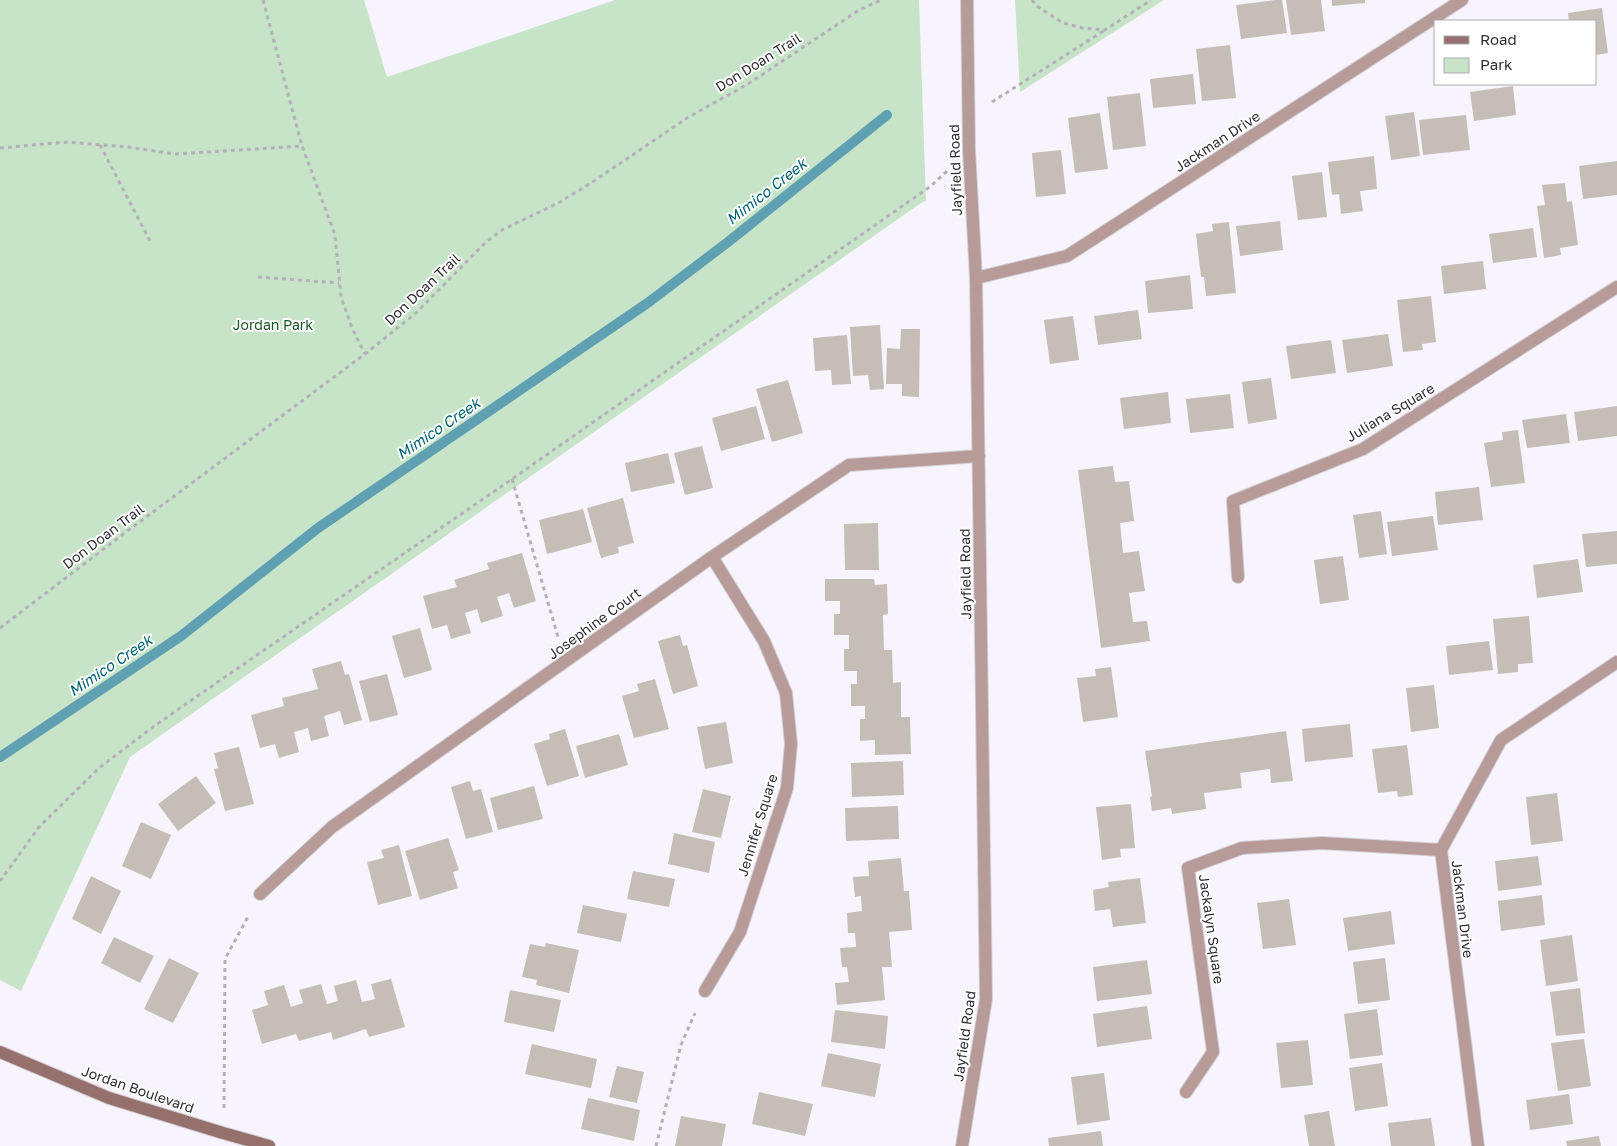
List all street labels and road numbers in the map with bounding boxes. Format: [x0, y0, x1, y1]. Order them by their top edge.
street label: Don Doan Trail [712, 29, 804, 95]
street label: Jackman Drive [1171, 107, 1263, 175]
street label: Jayfield Road [945, 124, 965, 216]
street label: Don Doan Trail [381, 250, 463, 328]
street label: Juliana Square [1343, 379, 1437, 445]
street label: Don Doan Trail [59, 500, 147, 572]
street label: Jayfield Road [956, 528, 974, 620]
street label: Josephine Court [544, 584, 644, 662]
street label: Jennifer Square [733, 772, 781, 878]
street label: Jackman Drive [1449, 859, 1477, 959]
street label: Jackalyn Square [1196, 873, 1228, 985]
street label: Jayfield Road [949, 990, 979, 1082]
street label: Jordan Boulevard [80, 1062, 196, 1116]

